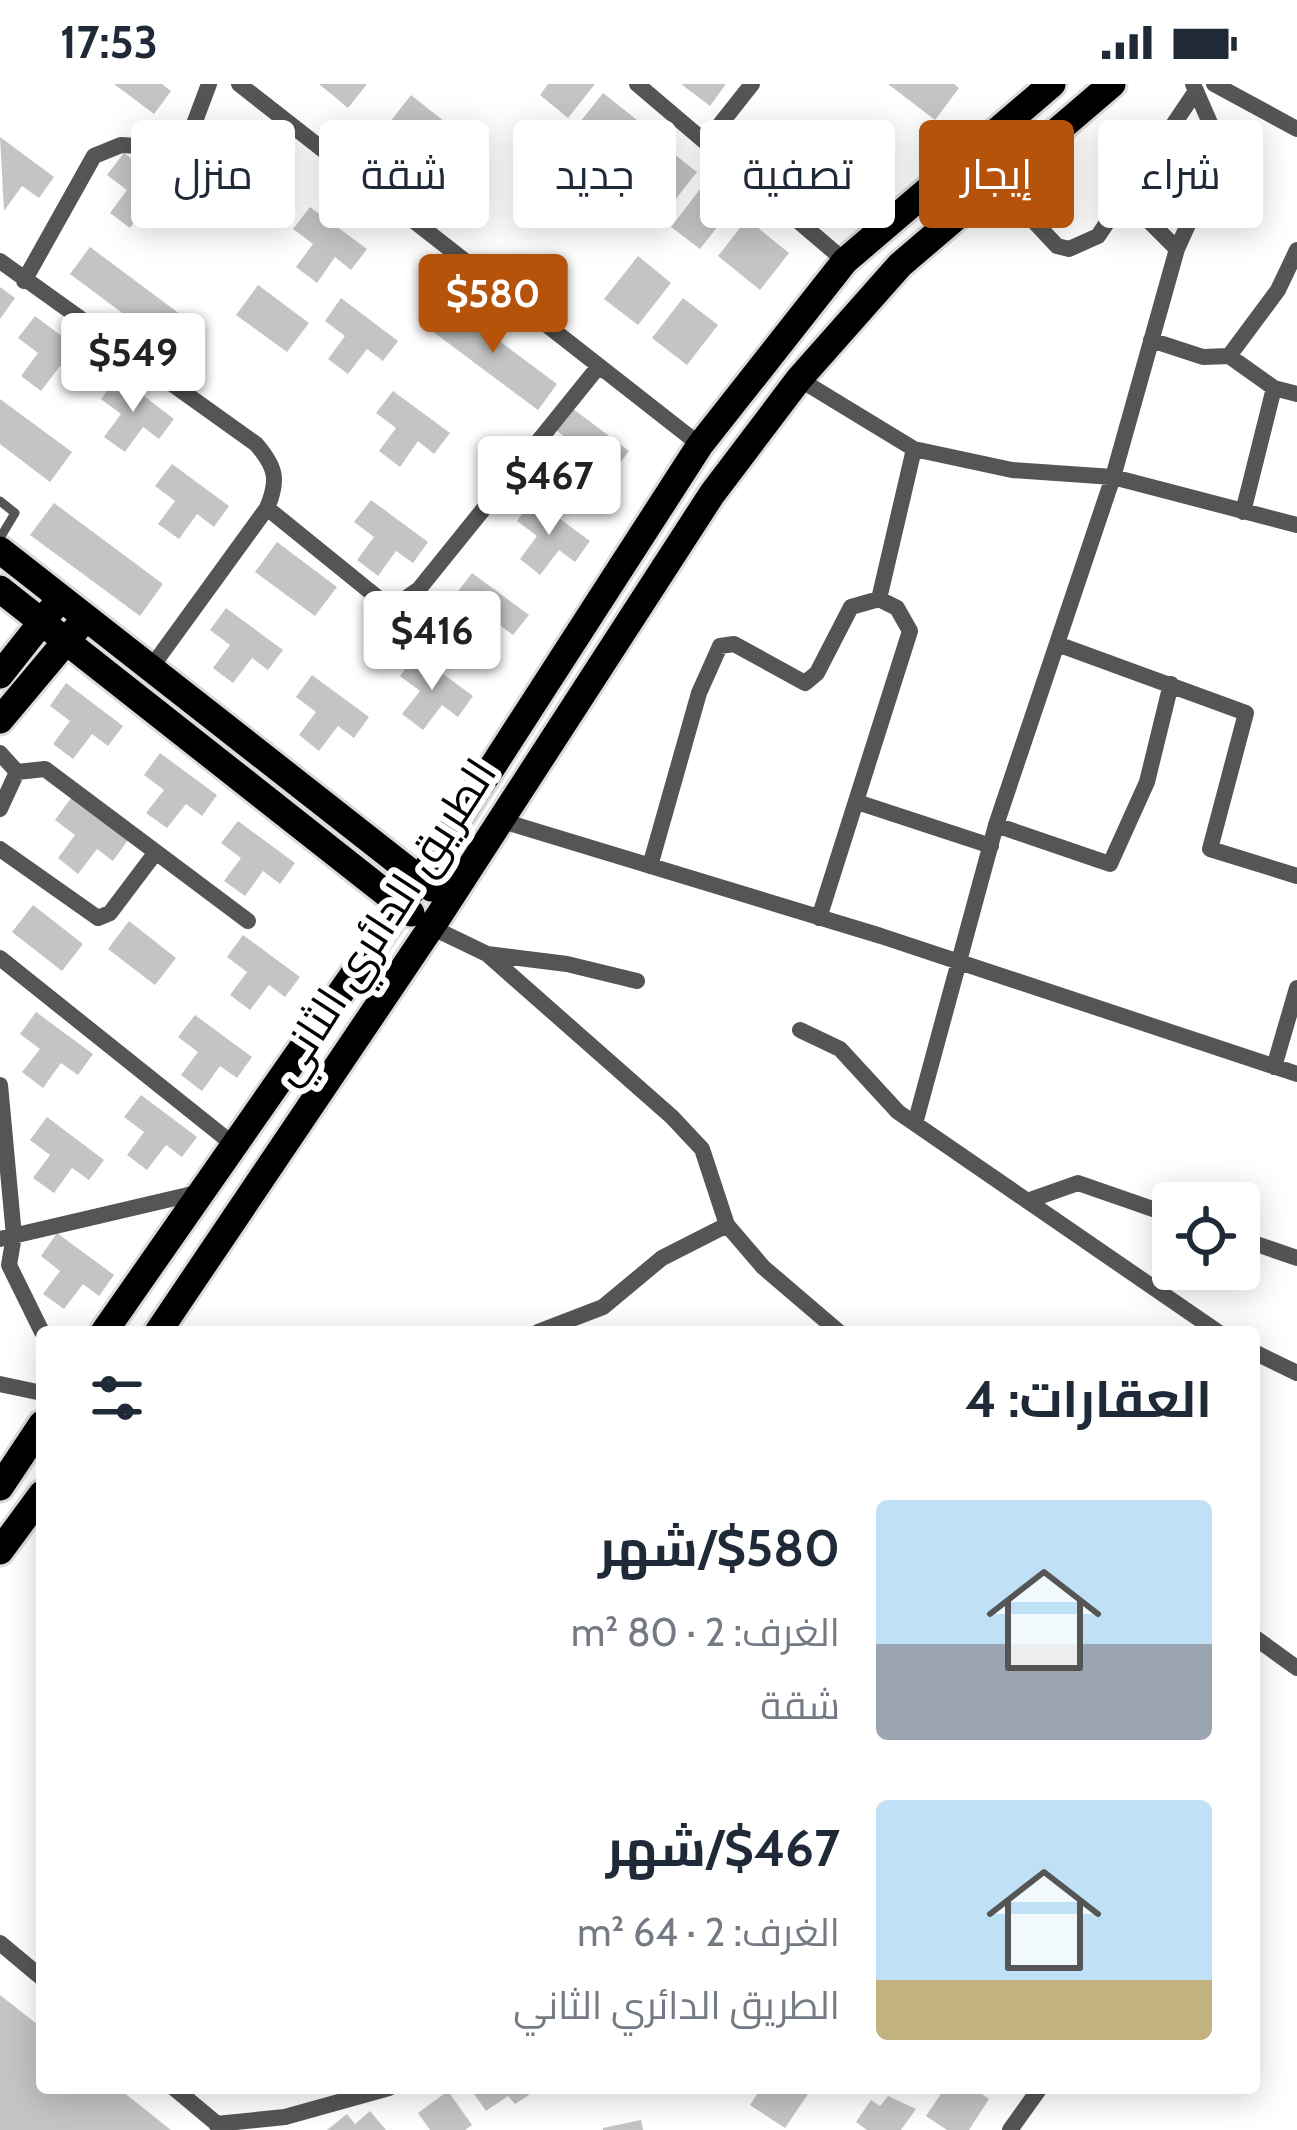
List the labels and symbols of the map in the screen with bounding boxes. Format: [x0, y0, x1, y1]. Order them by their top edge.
pin: $580 [422, 254, 564, 356]
pin: $549 [62, 313, 204, 415]
pin: $467 [478, 436, 620, 538]
pin: $416 [361, 591, 503, 693]
street label: الطريق الدائري الثاني [257, 748, 515, 1099]

